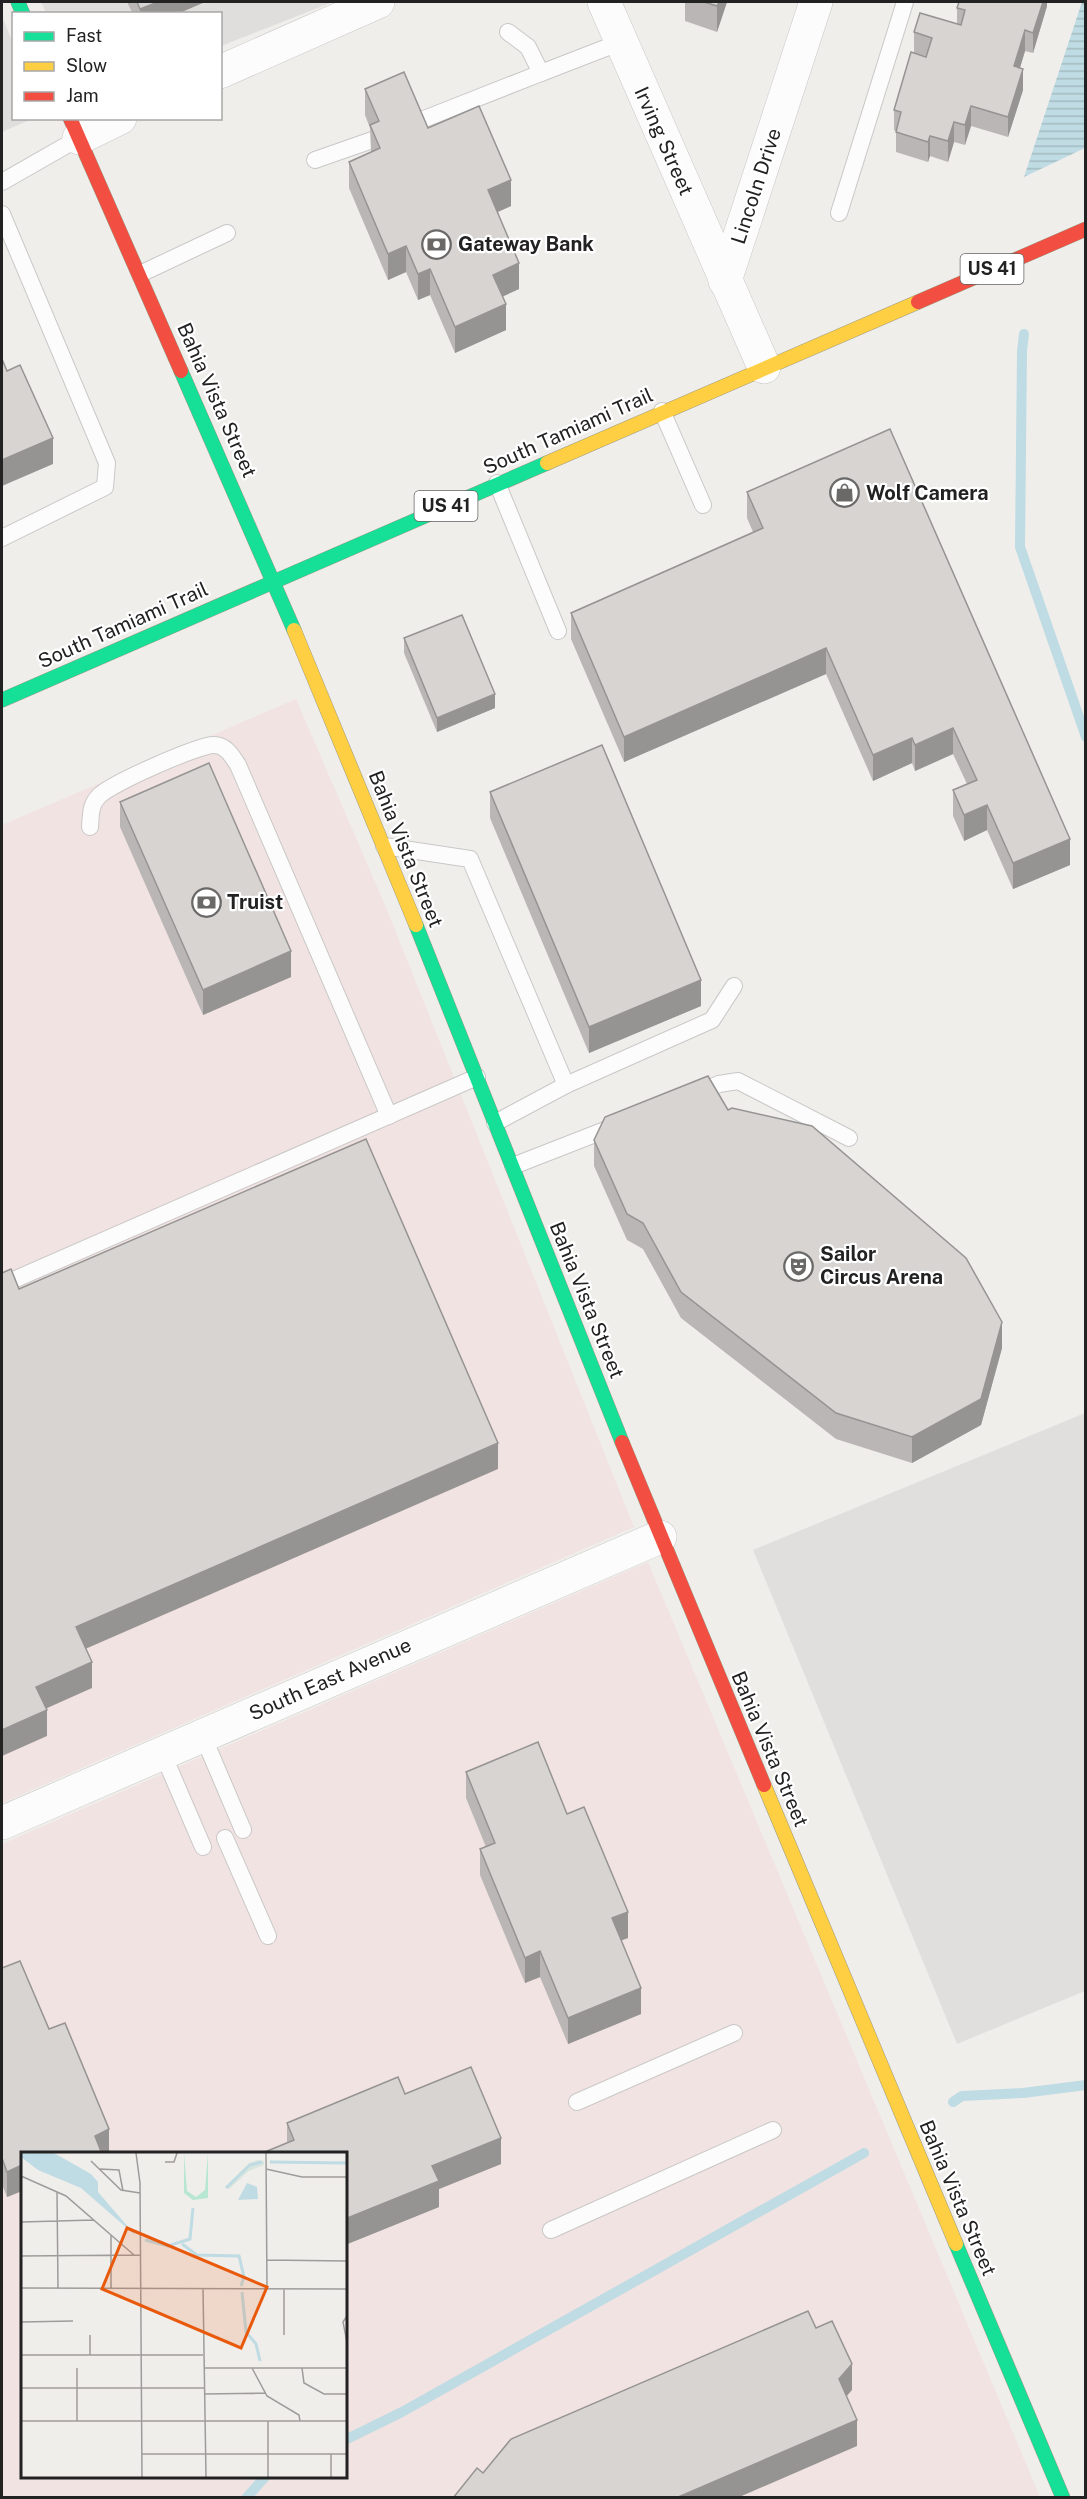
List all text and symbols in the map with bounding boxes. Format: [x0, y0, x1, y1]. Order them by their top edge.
legend [12, 12, 222, 120]
text: Fast [66, 25, 102, 46]
text: Slow [66, 55, 107, 76]
street label: Irving Street [629, 83, 699, 199]
text: Jam [66, 85, 99, 106]
street label: Lincoln Drive [726, 125, 786, 247]
bank icon: Gateway Bank [421, 228, 453, 260]
place label: Gateway Bank [458, 232, 594, 256]
road number: US 41 [960, 254, 1024, 284]
street label: Bahia Vista Street [172, 319, 262, 481]
street label: South Tamiami Trail [479, 383, 657, 479]
shop icon: Wolf Camera [829, 477, 861, 509]
place label: Wolf Camera [866, 481, 989, 505]
road number: US 41 [414, 491, 478, 521]
street label: South Tamiami Trail [34, 577, 212, 673]
street label: Bahia Vista Street [364, 767, 448, 931]
bank icon: Truist [190, 886, 222, 918]
place label: Truist [227, 890, 283, 914]
street label: Bahia Vista Street [545, 1218, 629, 1382]
place label: Sailor Circus Arena [820, 1242, 943, 1289]
theatre icon: Sailor Circus Arena [783, 1250, 815, 1282]
street label: South East Avenue [245, 1632, 415, 1726]
street label: Bahia Vista Street [726, 1668, 814, 1830]
street label: Bahia Vista Street [914, 2117, 1002, 2279]
inset map [21, 2152, 346, 2478]

